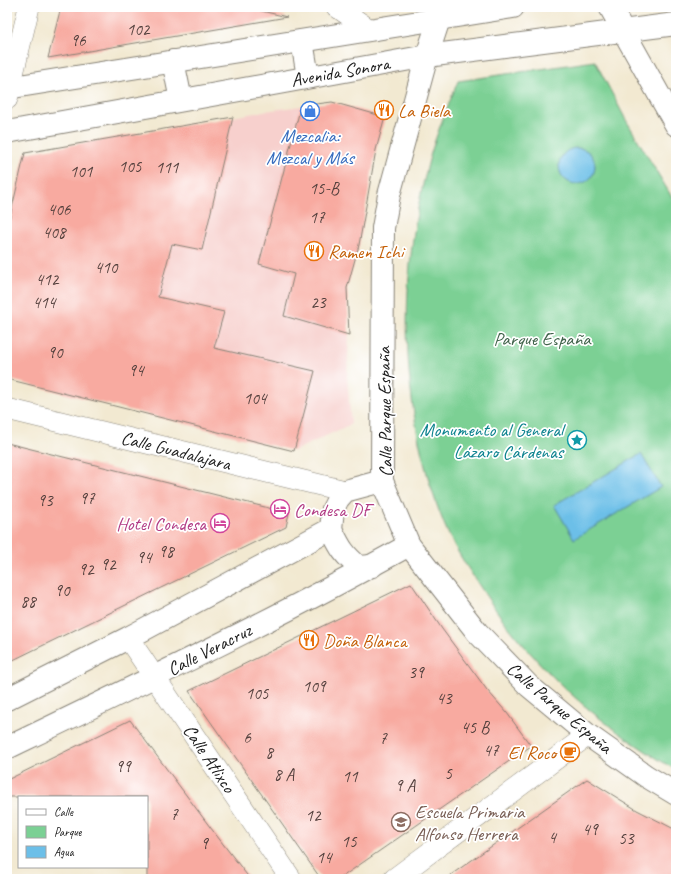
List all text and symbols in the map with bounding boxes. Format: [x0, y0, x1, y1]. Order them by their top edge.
house number: 102 [127, 19, 151, 40]
house number: 96 [70, 30, 87, 51]
street label: Avenida Sonora [289, 51, 393, 92]
restaurant icon: La Biela [373, 99, 395, 121]
place label: La Biela [398, 99, 452, 123]
shop icon: Mezcalia: Mezcal y Más [299, 100, 321, 122]
place label: Mezcalia: Mezcal y Más [266, 124, 356, 170]
house number: 105 [119, 156, 143, 177]
house number: 111 [156, 157, 180, 178]
house number: 101 [70, 161, 94, 182]
house number: 15-B [309, 178, 340, 199]
house number: 406 [48, 199, 72, 220]
house number: 17 [309, 207, 326, 228]
house number: 408 [43, 222, 68, 243]
restaurant icon: Ramen Ichi [303, 240, 325, 262]
place label: Ramen Ichi [328, 240, 406, 264]
house number: 410 [95, 257, 119, 278]
house number: 412 [36, 269, 60, 290]
house number: 414 [33, 292, 58, 313]
house number: 23 [310, 292, 327, 313]
park label: Parque España [493, 327, 592, 351]
house number: 90 [47, 342, 64, 363]
street label: Calle Parque España [372, 345, 398, 477]
house number: 94 [128, 360, 146, 381]
house number: 104 [244, 388, 269, 409]
place label: Monumento al General Lázaro Cárdenas [420, 418, 567, 464]
street label: Calle Guadalajara [119, 426, 234, 476]
place icon: Monumento al General Lázaro Cárdenas [566, 429, 588, 451]
house number: 97 [79, 488, 96, 509]
house number: 93 [37, 490, 54, 511]
hotel icon: Condesa DF [269, 498, 291, 520]
place label: Condesa DF [294, 498, 375, 522]
place label: Hotel Condesa [116, 512, 207, 536]
hotel icon: Hotel Condesa [209, 512, 231, 534]
house number: 98 [158, 541, 176, 562]
house number: 94 [136, 547, 154, 568]
house number: 92 [100, 554, 117, 575]
house number: 92 [78, 559, 95, 580]
house number: 90 [54, 580, 71, 601]
house number: 88 [20, 591, 38, 612]
street label: Calle Veracruz [163, 618, 256, 681]
restaurant icon: Doña Blanca [298, 629, 320, 651]
place label: Doña Blanca [323, 629, 409, 653]
street label: Calle Parque España [502, 657, 618, 760]
house number: 39 [408, 662, 425, 683]
house number: 109 [303, 676, 327, 697]
house number: 105 [246, 683, 270, 704]
house number: 43 [436, 688, 453, 709]
house number: 45 B [461, 717, 490, 738]
street label: Calle Atlixco [178, 720, 241, 798]
house number: 6 [243, 727, 252, 748]
house number: 7 [379, 728, 388, 749]
house number: 47 [483, 740, 500, 761]
place label: El Roco [508, 741, 558, 765]
cafe icon: El Roco [559, 741, 581, 763]
house number: 8 [265, 742, 275, 763]
house number: 99 [115, 756, 132, 777]
house number: 5 [444, 763, 453, 784]
house number: 8 A [274, 764, 296, 785]
house number: 11 [342, 766, 359, 787]
house number: 9 A [395, 775, 417, 796]
legend [18, 796, 148, 868]
place label: Escuela Primaria Alfonso Herrera [415, 800, 526, 846]
text: Calle [54, 804, 74, 820]
house number: 7 [170, 804, 179, 825]
house number: 12 [305, 805, 322, 826]
school or university icon: Escuela Primaria Alfonso Herrera [390, 811, 412, 833]
house number: 49 [582, 819, 599, 840]
text: Parque [54, 824, 83, 840]
house number: 4 [548, 827, 558, 848]
house number: 53 [618, 828, 635, 849]
house number: 15 [341, 831, 358, 852]
house number: 9 [200, 833, 209, 854]
text: Agua [54, 844, 75, 860]
house number: 14 [316, 847, 334, 868]

